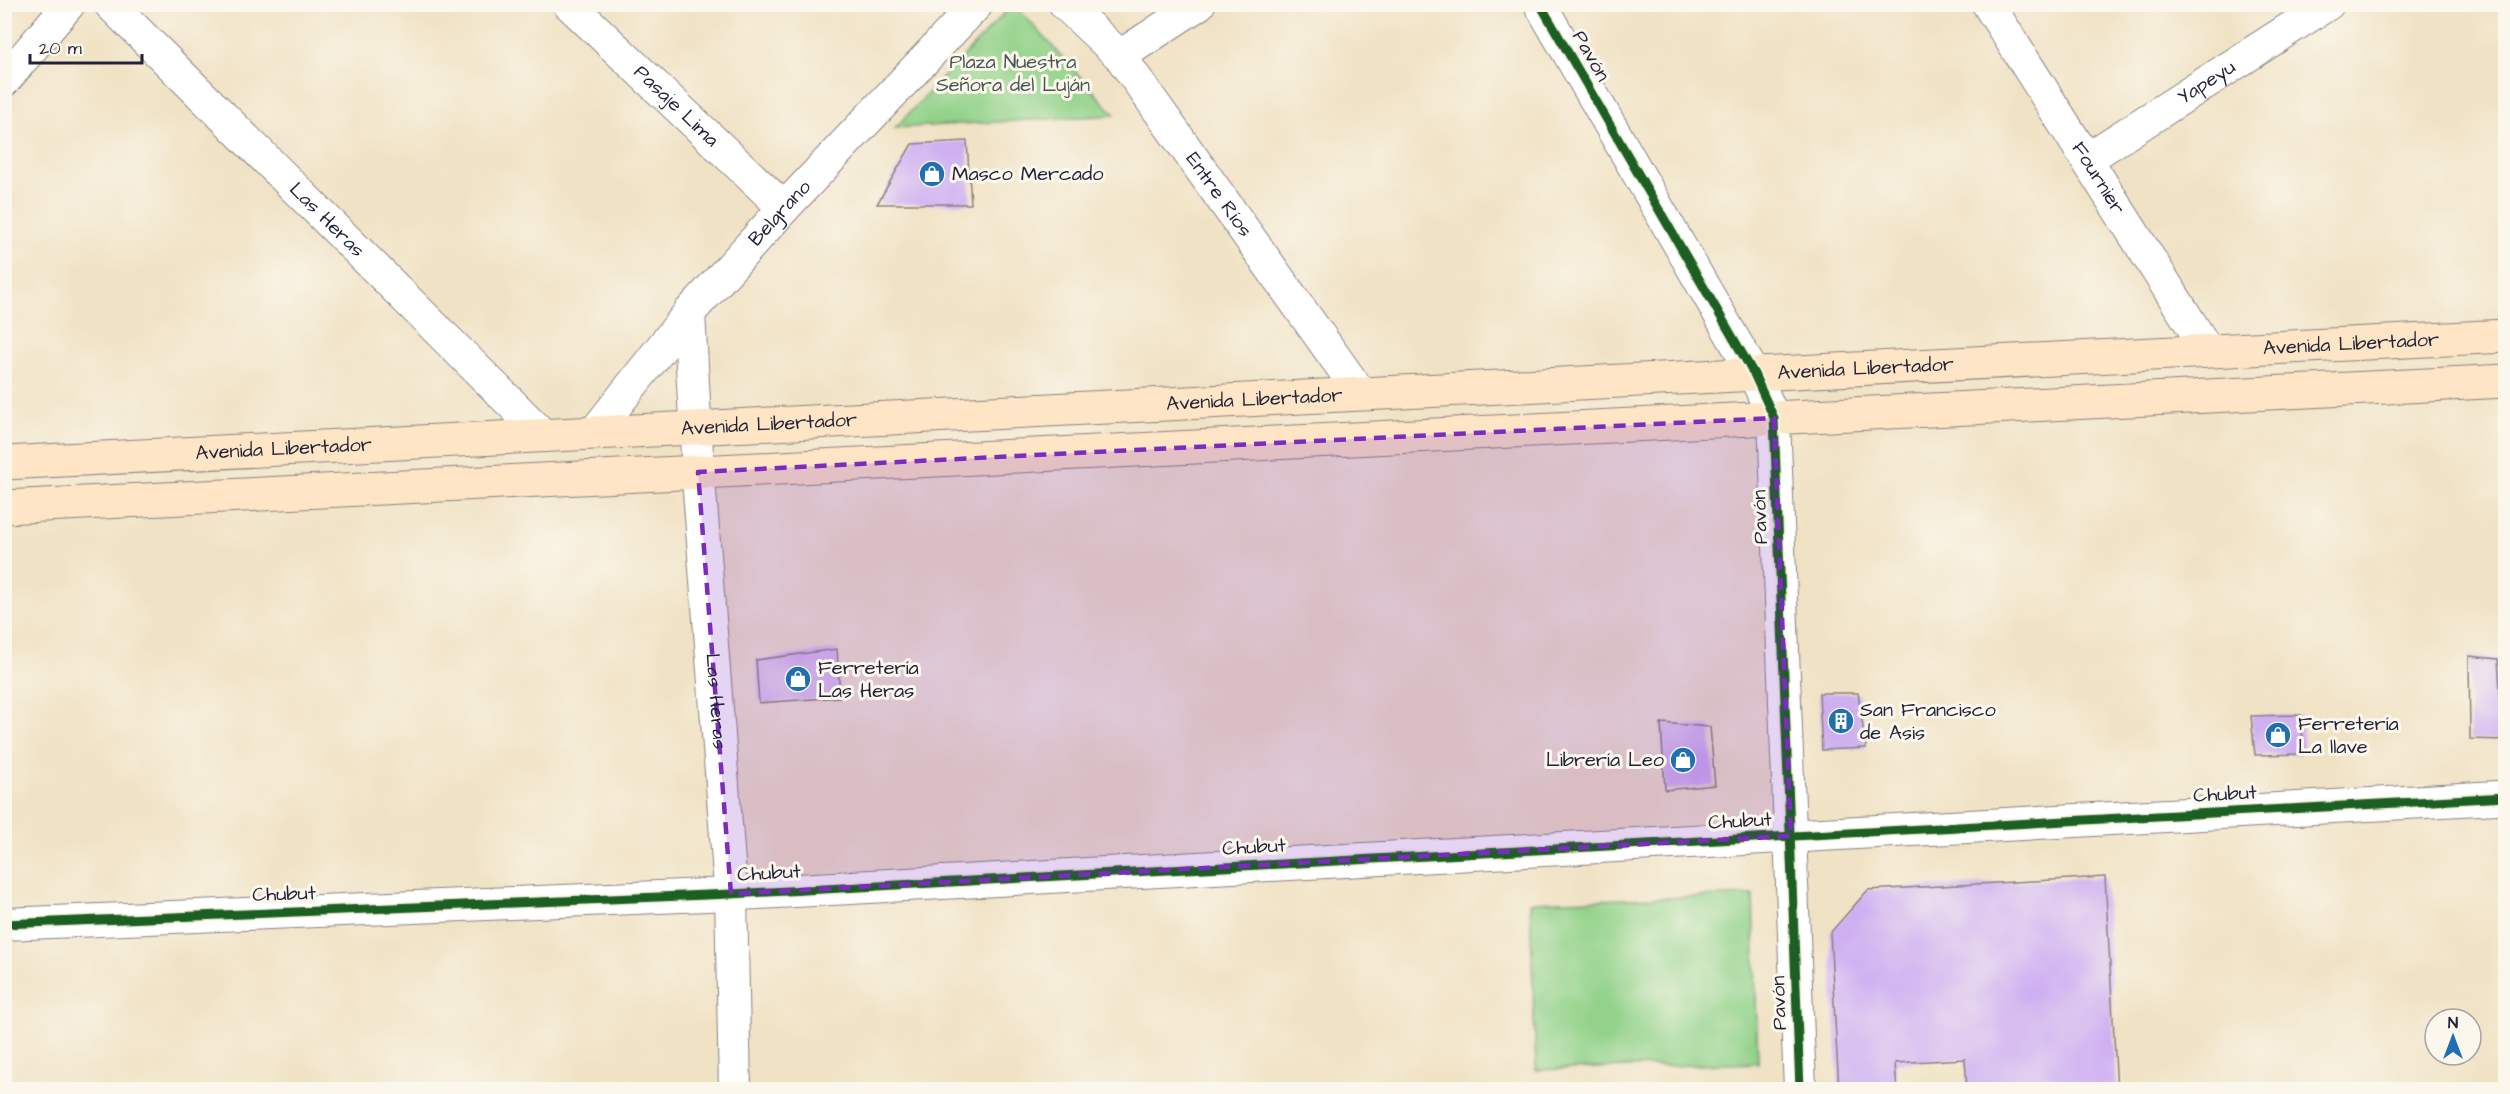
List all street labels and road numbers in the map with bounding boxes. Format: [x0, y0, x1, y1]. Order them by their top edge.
street label: Pavón [1565, 25, 1617, 87]
street label: Yapeyu [2172, 53, 2241, 111]
street label: Pasaje Lima [627, 58, 725, 153]
street label: Fournier [2065, 136, 2132, 220]
street label: Entre Ríos [1179, 146, 1259, 243]
street label: Belgrano [742, 174, 817, 252]
street label: Las Heras [283, 176, 371, 264]
street label: Avenida Libertador [2262, 325, 2440, 362]
street label: Avenida Libertador [1777, 350, 1954, 387]
street label: Avenida Libertador [1166, 381, 1343, 418]
street label: Avenida Libertador [680, 406, 858, 443]
street label: Avenida Libertador [195, 430, 372, 467]
street label: Pavón [1745, 489, 1775, 545]
street label: Las Heras [698, 652, 734, 750]
street label: Chubut [2192, 778, 2258, 810]
street label: Chubut [1707, 805, 1773, 837]
street label: Chubut [1221, 831, 1287, 863]
street label: Chubut [736, 857, 802, 889]
street label: Chubut [252, 879, 316, 909]
street label: Pavón [1764, 975, 1794, 1031]

